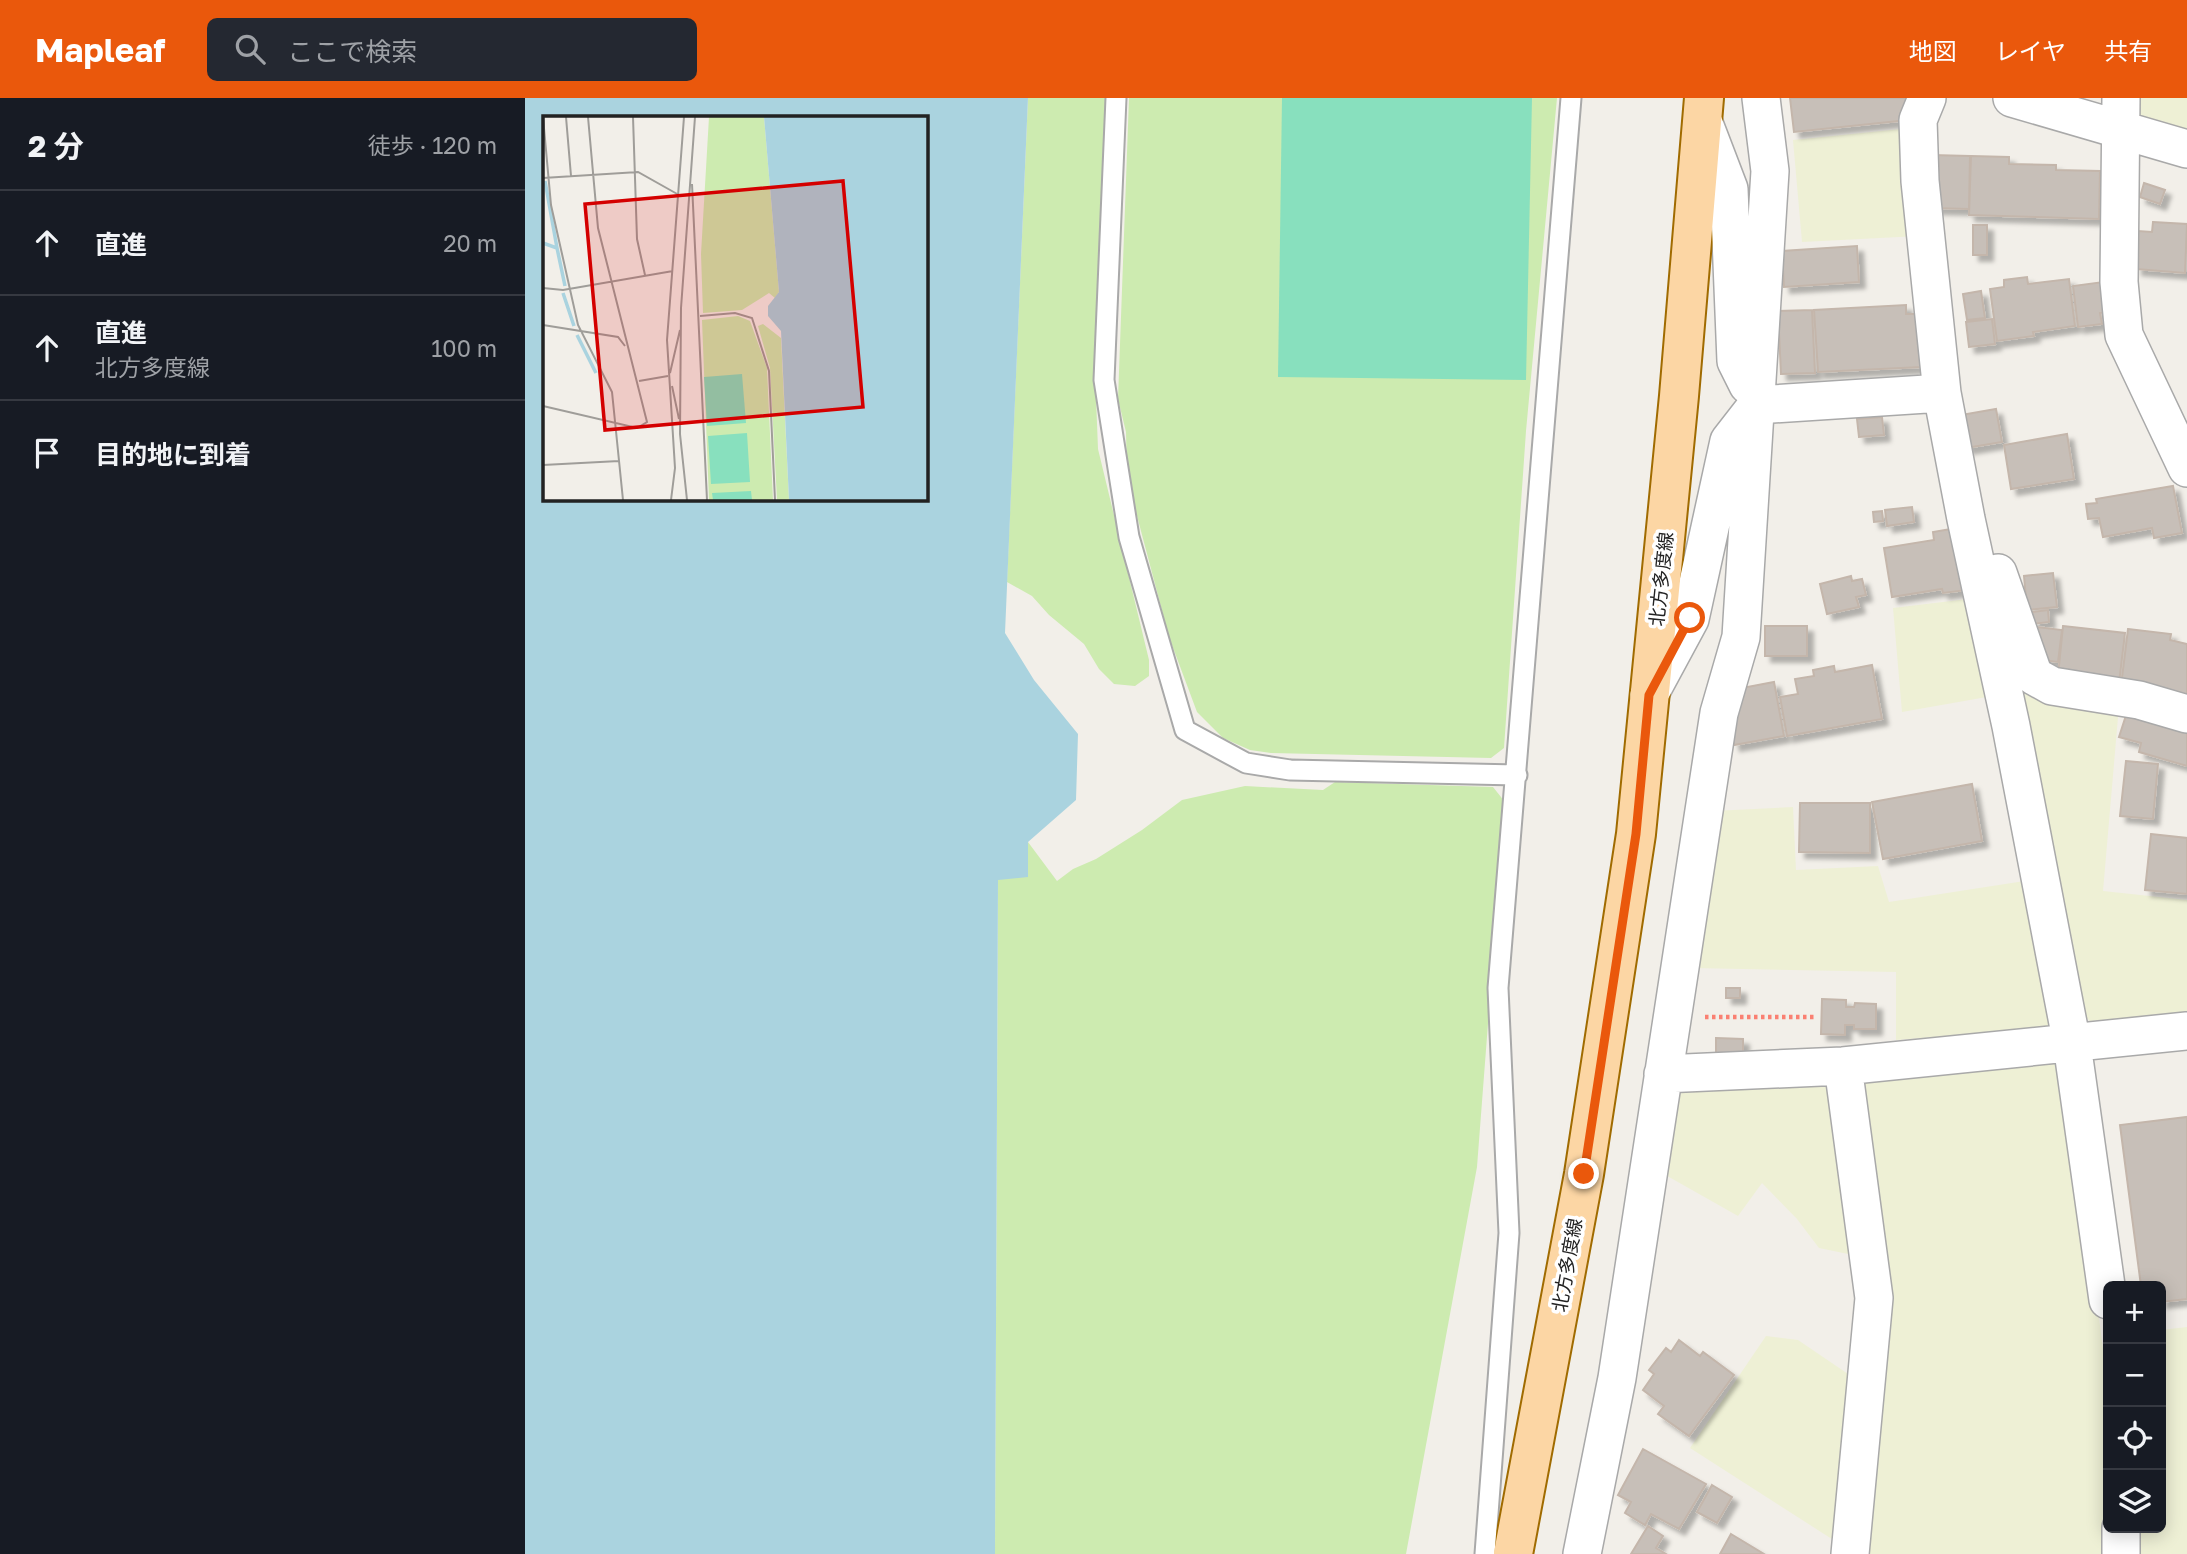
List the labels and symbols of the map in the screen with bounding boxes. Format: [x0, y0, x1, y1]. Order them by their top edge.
inset map [543, 116, 927, 500]
street label: 北方多度線 [1644, 530, 1677, 627]
route start [1674, 602, 1705, 633]
route end [1568, 1158, 1599, 1189]
street label: 北方多度線 [1547, 1216, 1586, 1314]

